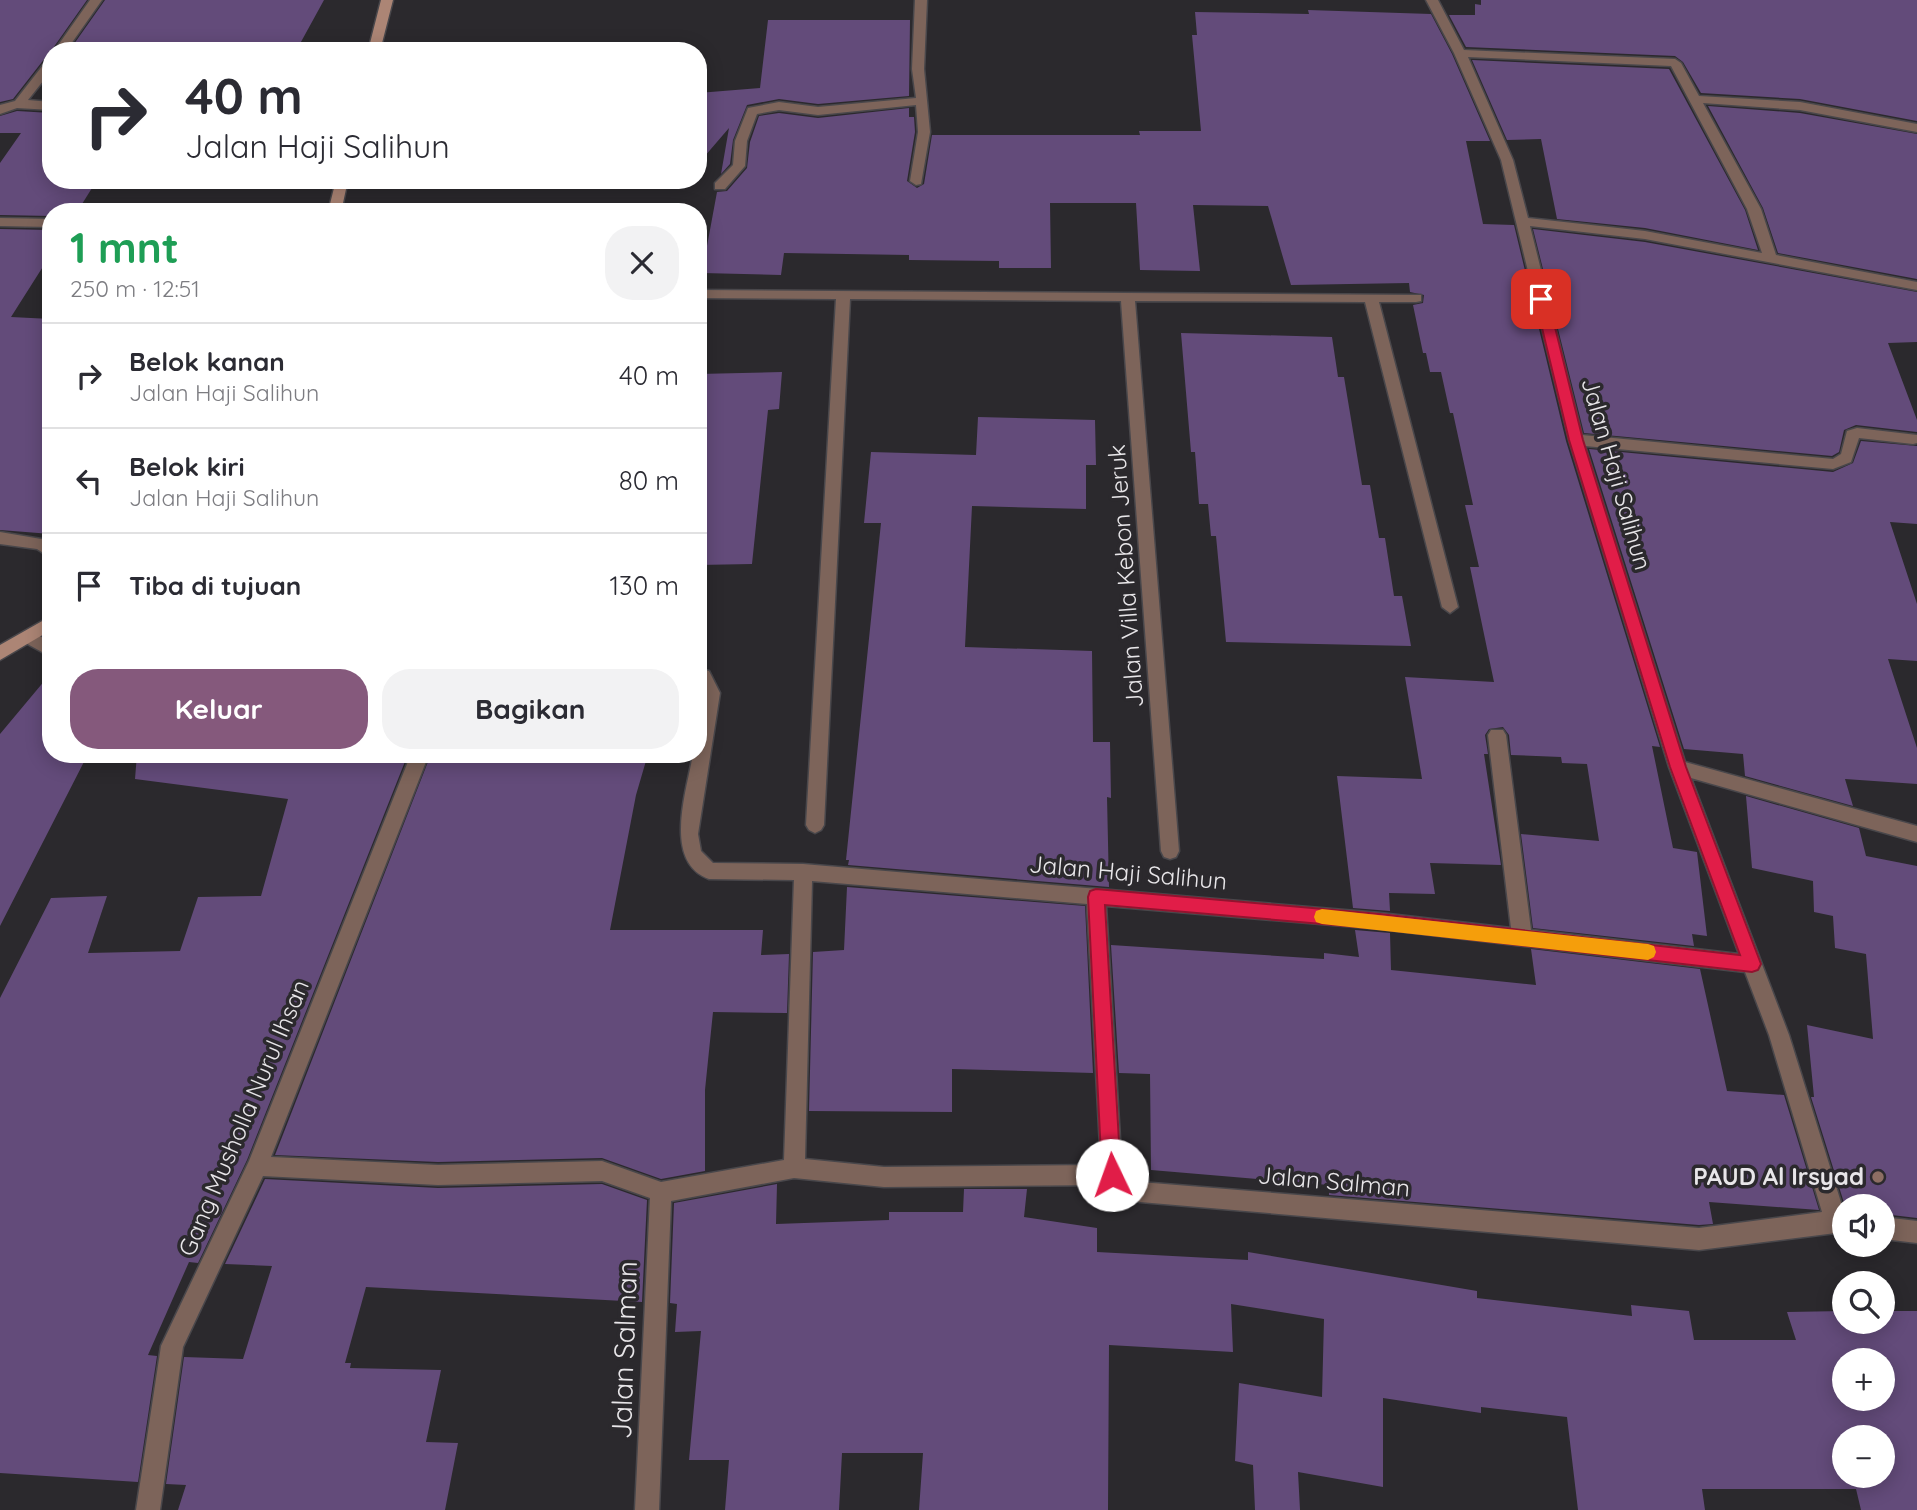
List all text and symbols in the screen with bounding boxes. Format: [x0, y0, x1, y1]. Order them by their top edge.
text: 40 m [185, 65, 303, 126]
icon: right [70, 70, 161, 161]
text: Jalan Haji Salihun [185, 126, 450, 166]
text: 1 mnt [70, 221, 179, 274]
button: close [605, 226, 679, 300]
pin [1511, 269, 1571, 329]
text: 250 m · 12:51 [70, 274, 200, 303]
icon: arrive [1522, 280, 1560, 318]
text: Belok kanan [129, 345, 285, 378]
icon: right [70, 357, 108, 395]
text: 40 m [619, 359, 679, 392]
street label: Jalan Haji Salihun [1575, 374, 1659, 573]
text: Jalan Haji Salihun [129, 378, 319, 407]
street label: Jalan Villa Kebon Jeruk [1101, 443, 1149, 709]
text: Belok kiri [129, 450, 245, 483]
icon: left [70, 462, 108, 500]
text: 80 m [619, 464, 679, 497]
text: Jalan Haji Salihun [129, 483, 319, 512]
icon: arrive [70, 567, 108, 605]
text: Tiba di tujuan [129, 569, 301, 602]
text: 130 m [609, 569, 679, 602]
button: Keluar [70, 669, 368, 749]
button: Bagikan [382, 669, 679, 749]
street label: Jalan Haji Salihun [1028, 848, 1228, 896]
street label: Gang Musholla Nurul Ihsan [171, 975, 315, 1260]
position arrow [1075, 1138, 1149, 1212]
street label: Jalan Salman [1257, 1159, 1411, 1203]
place label: PAUD Al Irsyad [1693, 1161, 1864, 1191]
marker: PAUD Al Irsyad [1870, 1169, 1886, 1185]
map controls [1832, 1194, 1895, 1488]
button: sound [1832, 1194, 1895, 1257]
street label: Jalan Salman [603, 1260, 644, 1440]
button: search [1832, 1271, 1895, 1334]
button: + [1832, 1348, 1895, 1411]
button: − [1832, 1425, 1895, 1488]

